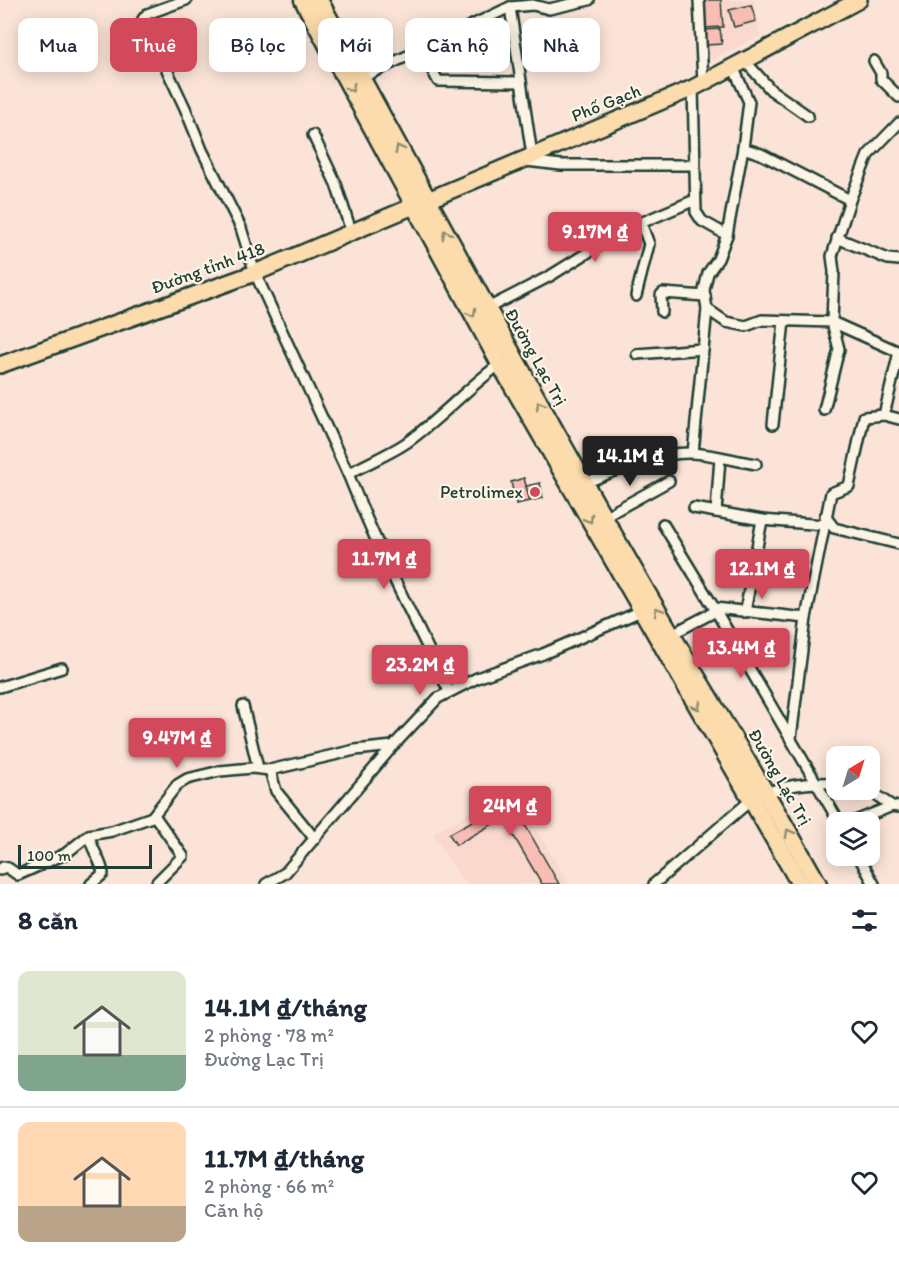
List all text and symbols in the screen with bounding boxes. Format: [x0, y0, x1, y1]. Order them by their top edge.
chip: Mua [18, 18, 98, 72]
chip: Thuê [110, 18, 197, 72]
chip: Bộ lọc [209, 18, 306, 72]
chip: Mới [318, 18, 393, 72]
chip: Căn hộ [405, 18, 510, 72]
chip: Nhà [522, 18, 600, 72]
street label: Phố Gạch [568, 79, 644, 127]
one-way arrow [344, 82, 355, 93]
one-way arrow [395, 144, 406, 155]
pin: 9.17M ₫ [540, 212, 650, 263]
text: 9.17M ₫ [562, 219, 628, 243]
one-way arrow [442, 230, 453, 241]
street label: Đường tỉnh 418 [148, 237, 268, 299]
street label: Đường Lạc Trị [500, 304, 572, 410]
one-way arrow [465, 306, 476, 317]
one-way arrow [536, 401, 548, 411]
pin: 14.1M ₫ [575, 436, 685, 487]
text: 14.1M ₫ [596, 443, 664, 467]
place label: Petrolimex [440, 481, 523, 503]
marker: Petrolimex [528, 485, 542, 499]
one-way arrow [581, 513, 593, 523]
pin: 11.7M ₫ [329, 539, 439, 590]
text: 11.7M ₫ [352, 546, 416, 570]
pin: 12.1M ₫ [707, 549, 817, 600]
text: 12.1M ₫ [729, 556, 795, 580]
one-way arrow [654, 607, 665, 617]
pin: 13.4M ₫ [686, 628, 796, 679]
text: 13.4M ₫ [707, 635, 775, 659]
pin: 23.2M ₫ [365, 645, 475, 696]
text: 23.2M ₫ [386, 652, 454, 676]
one-way arrow [690, 700, 701, 710]
pin: 9.47M ₫ [122, 718, 232, 769]
text: 9.47M ₫ [143, 725, 211, 749]
street label: Đường Lạc Trị [743, 725, 817, 829]
north arrow [826, 746, 880, 800]
map controls [826, 746, 880, 866]
pin: 24M ₫ [468, 786, 552, 837]
text: 24M ₫ [483, 793, 537, 817]
button: layers [826, 812, 880, 866]
one-way arrow [785, 829, 796, 839]
scale bar [18, 842, 152, 870]
text: 100 m [27, 846, 71, 865]
text: 8 căn [18, 904, 78, 936]
icon: filters [848, 904, 881, 937]
text: 14.1M ₫/tháng [204, 991, 367, 1023]
icon: home [66, 995, 138, 1067]
icon: heart [848, 1015, 881, 1048]
text: 2 phòng · 78 m² [204, 1023, 334, 1047]
text: Đường Lạc Trị [204, 1047, 324, 1071]
text: 11.7M ₫/tháng [204, 1142, 364, 1174]
icon: home [66, 1146, 138, 1218]
icon: heart [848, 1166, 881, 1199]
text: 2 phòng · 66 m² [204, 1174, 334, 1198]
text: Căn hộ [204, 1198, 264, 1222]

